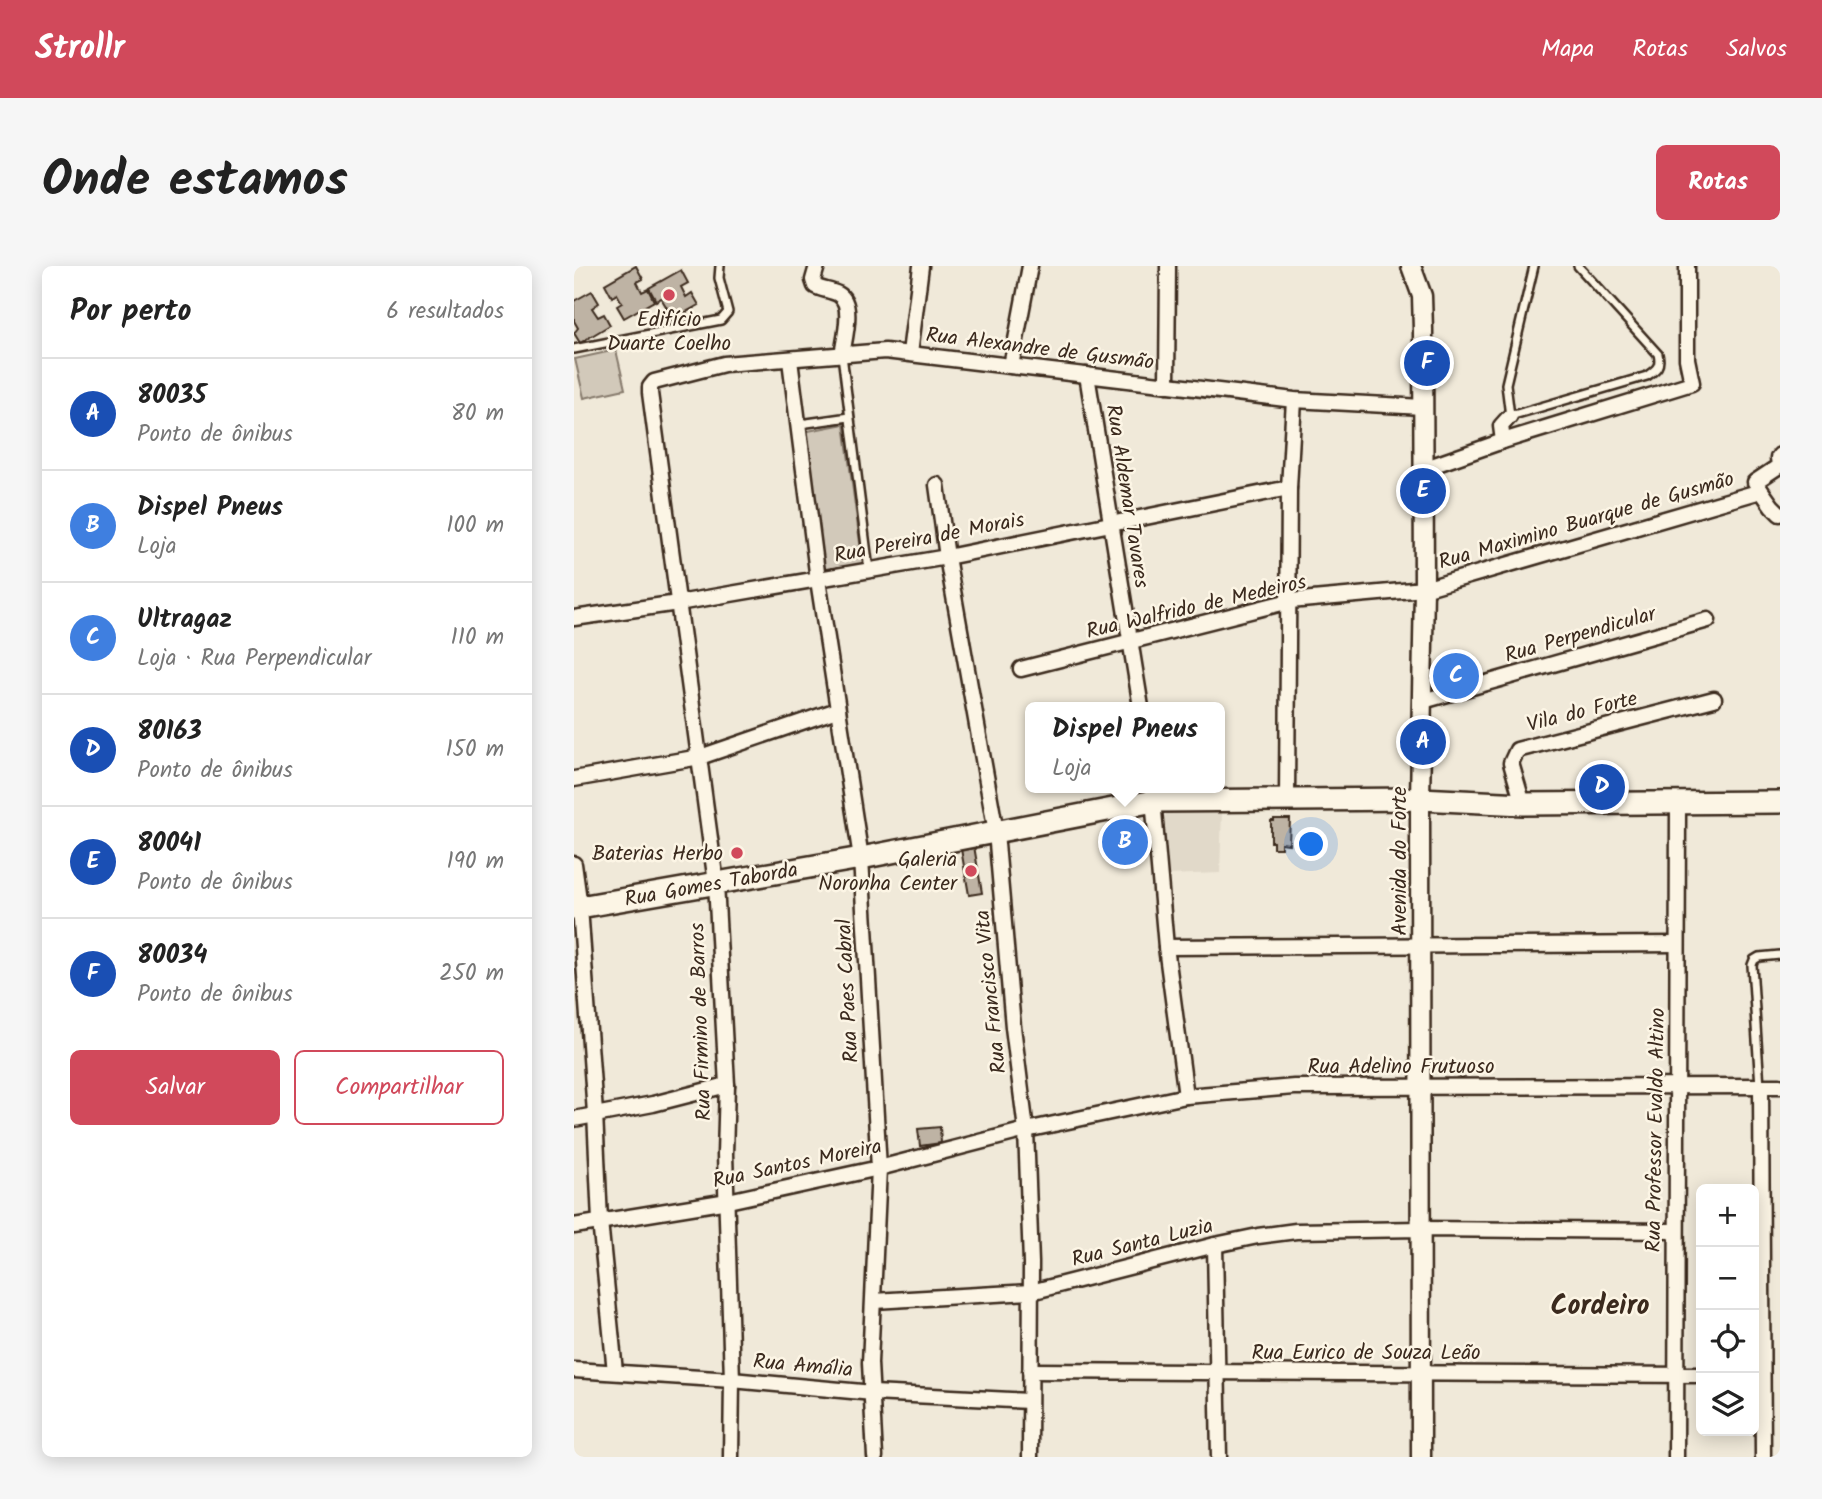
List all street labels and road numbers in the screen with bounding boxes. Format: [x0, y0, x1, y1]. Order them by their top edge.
street label: Rua Alexandre de Gusmão [924, 319, 1156, 380]
street label: Rua Aldemar Tavares [1096, 402, 1157, 591]
street label: Rua Maximino Buarque de Gusmão [1435, 463, 1738, 580]
street label: Rua Pereira de Morais [831, 504, 1027, 573]
street label: Rua Walfrido de Medeiros [1083, 566, 1310, 649]
street label: Rua Perpendicular [1501, 598, 1661, 673]
street label: Vila do Forte [1524, 683, 1642, 742]
street label: Avenida do Forte [1384, 786, 1417, 936]
street label: Rua Gomes Taborda [622, 854, 801, 917]
street label: Rua Francisco Vita [966, 908, 1016, 1075]
street label: Rua Paes Cabral [828, 918, 869, 1064]
street label: Rua Firmino de Barros [682, 922, 721, 1122]
street label: Rua Professor Evaldo Altino [1638, 1007, 1675, 1253]
street label: Rua Adelino Frutuoso [1308, 1051, 1494, 1084]
street label: Rua Santos Moreira [710, 1130, 885, 1199]
street label: Rua Santa Luzia [1068, 1210, 1217, 1277]
street label: Rua Eurico de Souza Leão [1251, 1337, 1481, 1370]
street label: Rua Amália [752, 1346, 854, 1387]

